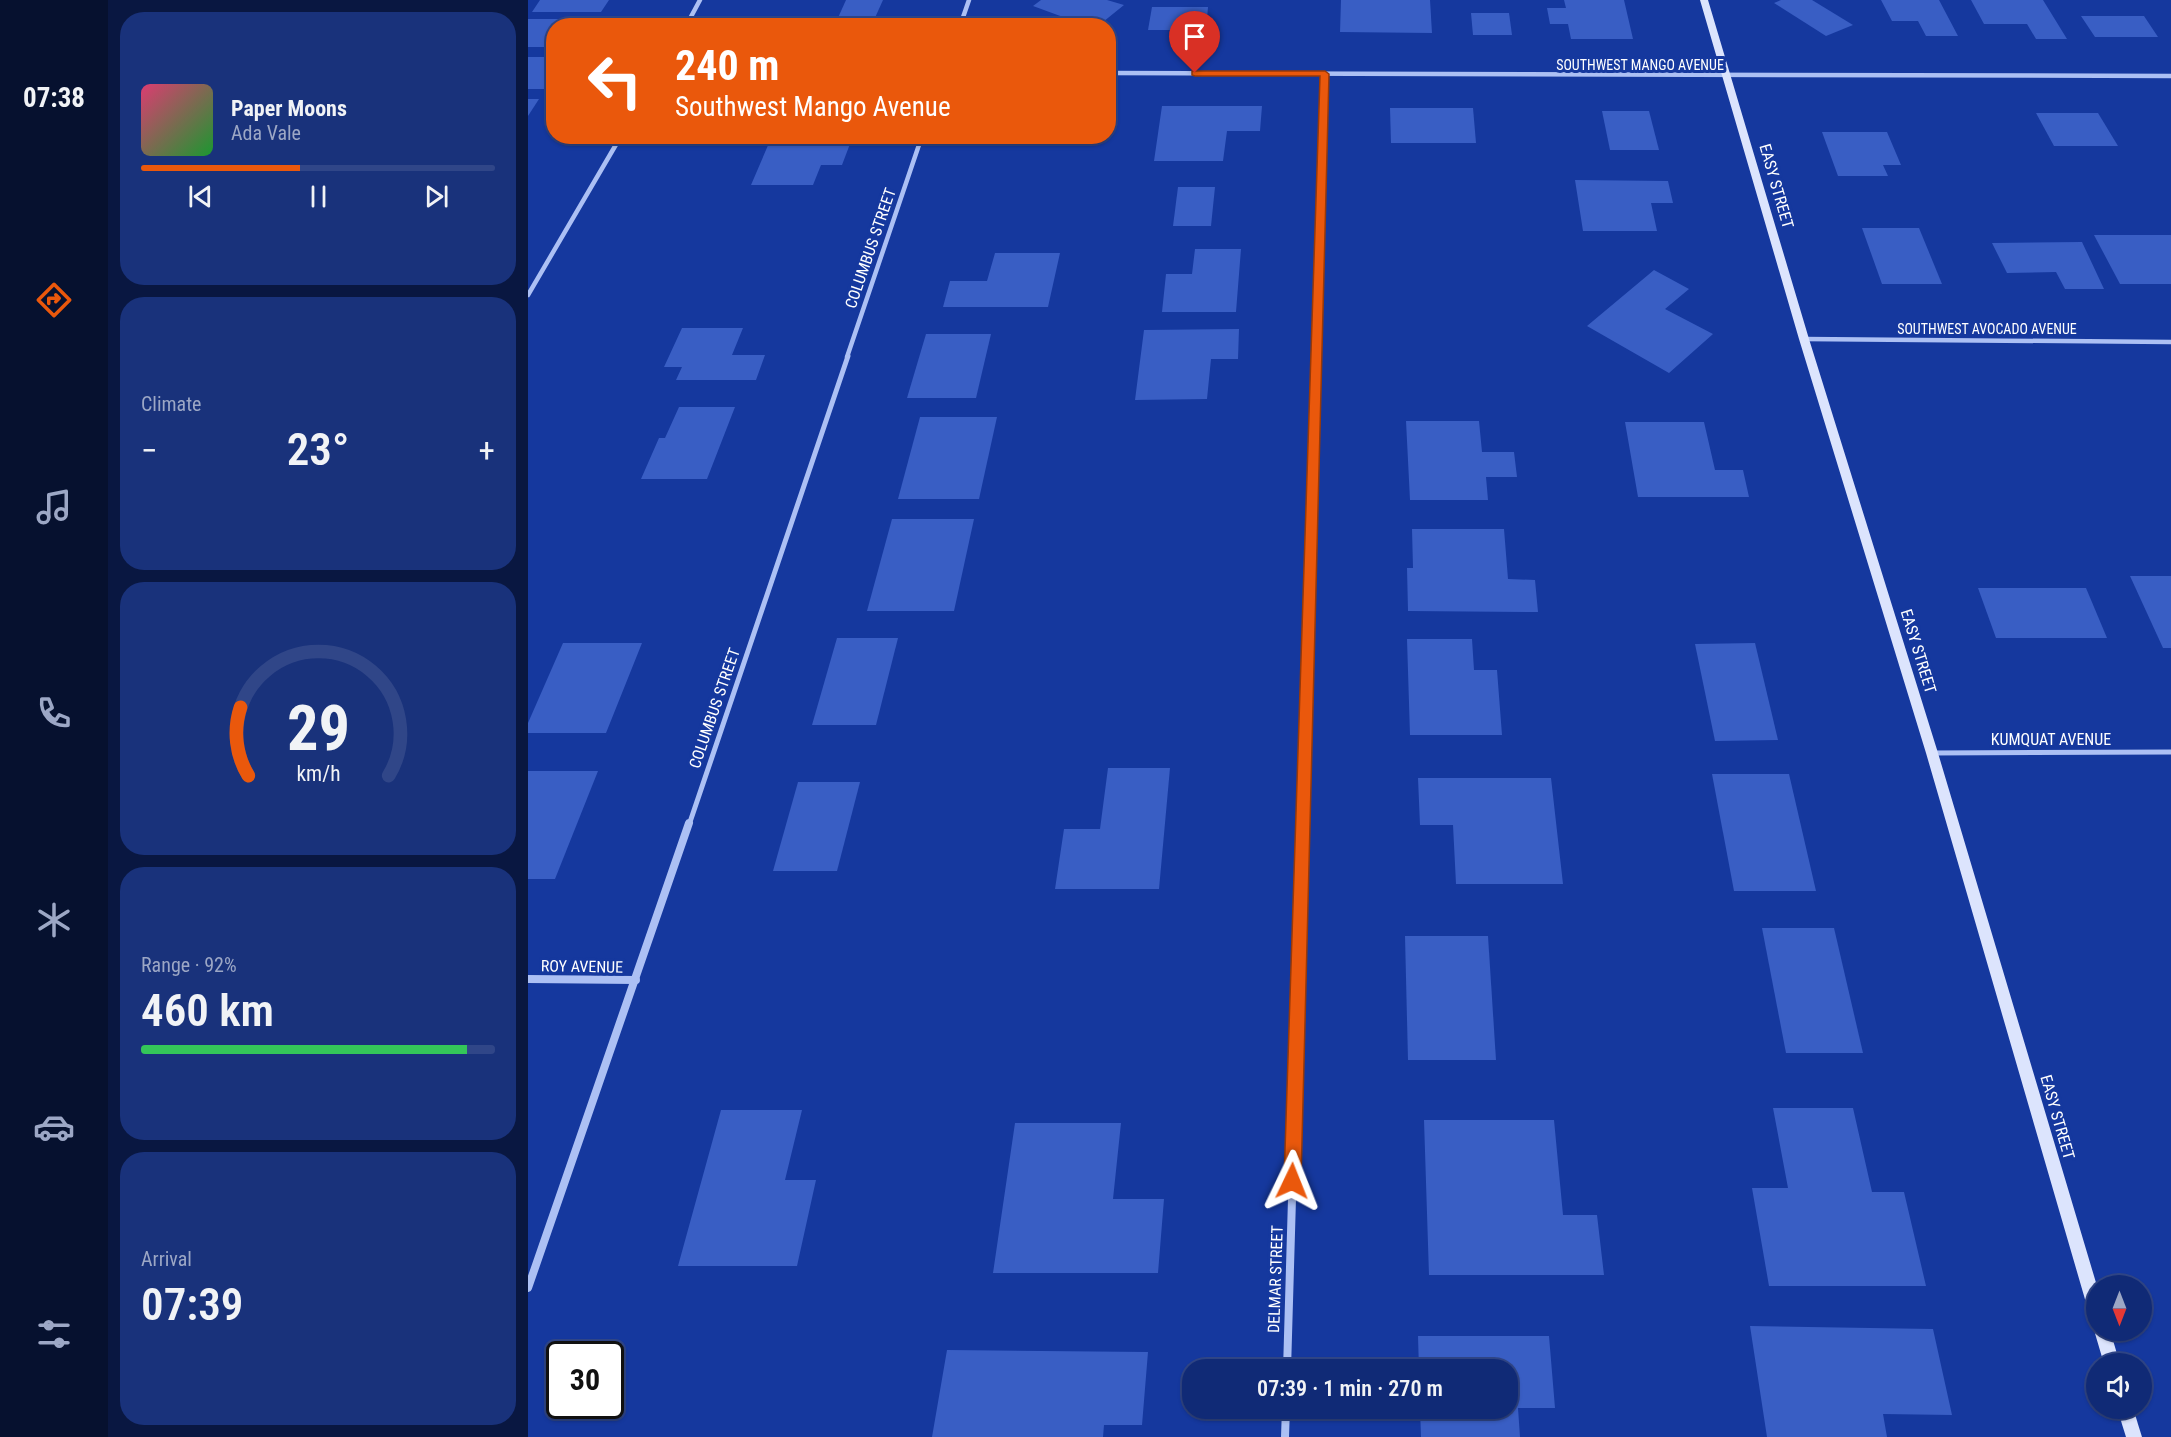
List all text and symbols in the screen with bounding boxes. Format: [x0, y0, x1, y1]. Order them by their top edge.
pin [1169, 11, 1220, 73]
icon: arrive [1178, 20, 1211, 53]
text: 240 m [675, 41, 780, 90]
icon: left [576, 42, 654, 120]
street label: SOUTHWEST MANGO AVENUE [1556, 57, 1724, 73]
text: 07:38 [23, 82, 85, 114]
text: Southwest Mango Avenue [675, 91, 951, 123]
text: Paper Moons [231, 96, 347, 121]
text: Ada Vale [231, 121, 301, 145]
street label: EASY STREET [1755, 142, 1798, 231]
icon: previous [184, 180, 217, 213]
icon: pause [302, 180, 335, 213]
icon: next [420, 180, 453, 213]
street label: COLUMBUS STREET [841, 185, 900, 311]
icon: directions [33, 279, 75, 321]
street label: SOUTHWEST AVOCADO AVENUE [1897, 321, 2077, 337]
text: Climate [141, 392, 201, 416]
text: 23° [287, 423, 349, 476]
text: − [141, 431, 158, 470]
text: + [479, 431, 495, 470]
icon: music [33, 486, 75, 528]
street label: EASY STREET [1897, 607, 1940, 696]
street label: COLUMBUS STREET [685, 645, 744, 771]
icon: phone [33, 692, 75, 734]
text: 29 [286, 692, 350, 765]
street label: KUMQUAT AVENUE [1991, 730, 2111, 749]
text: km/h [296, 761, 340, 786]
icon: climate [33, 899, 75, 941]
text: Range · 92% [141, 953, 237, 977]
street label: ROY AVENUE [541, 956, 623, 977]
text: 460 km [141, 984, 274, 1037]
street label: EASY STREET [2036, 1073, 2079, 1162]
icon: car [33, 1106, 75, 1148]
position arrow [1260, 1149, 1324, 1213]
street label: DELMAR STREET [1264, 1225, 1287, 1333]
text: Arrival [141, 1247, 192, 1271]
north arrow [2086, 1275, 2152, 1341]
map controls [2086, 1275, 2152, 1419]
text: 07:39 [141, 1278, 243, 1331]
icon: filters [33, 1313, 75, 1355]
speed limit sign: 30 [546, 1341, 624, 1419]
button: sound [2086, 1353, 2152, 1419]
text: 07:39 · 1 min · 270 m [1257, 1376, 1443, 1401]

